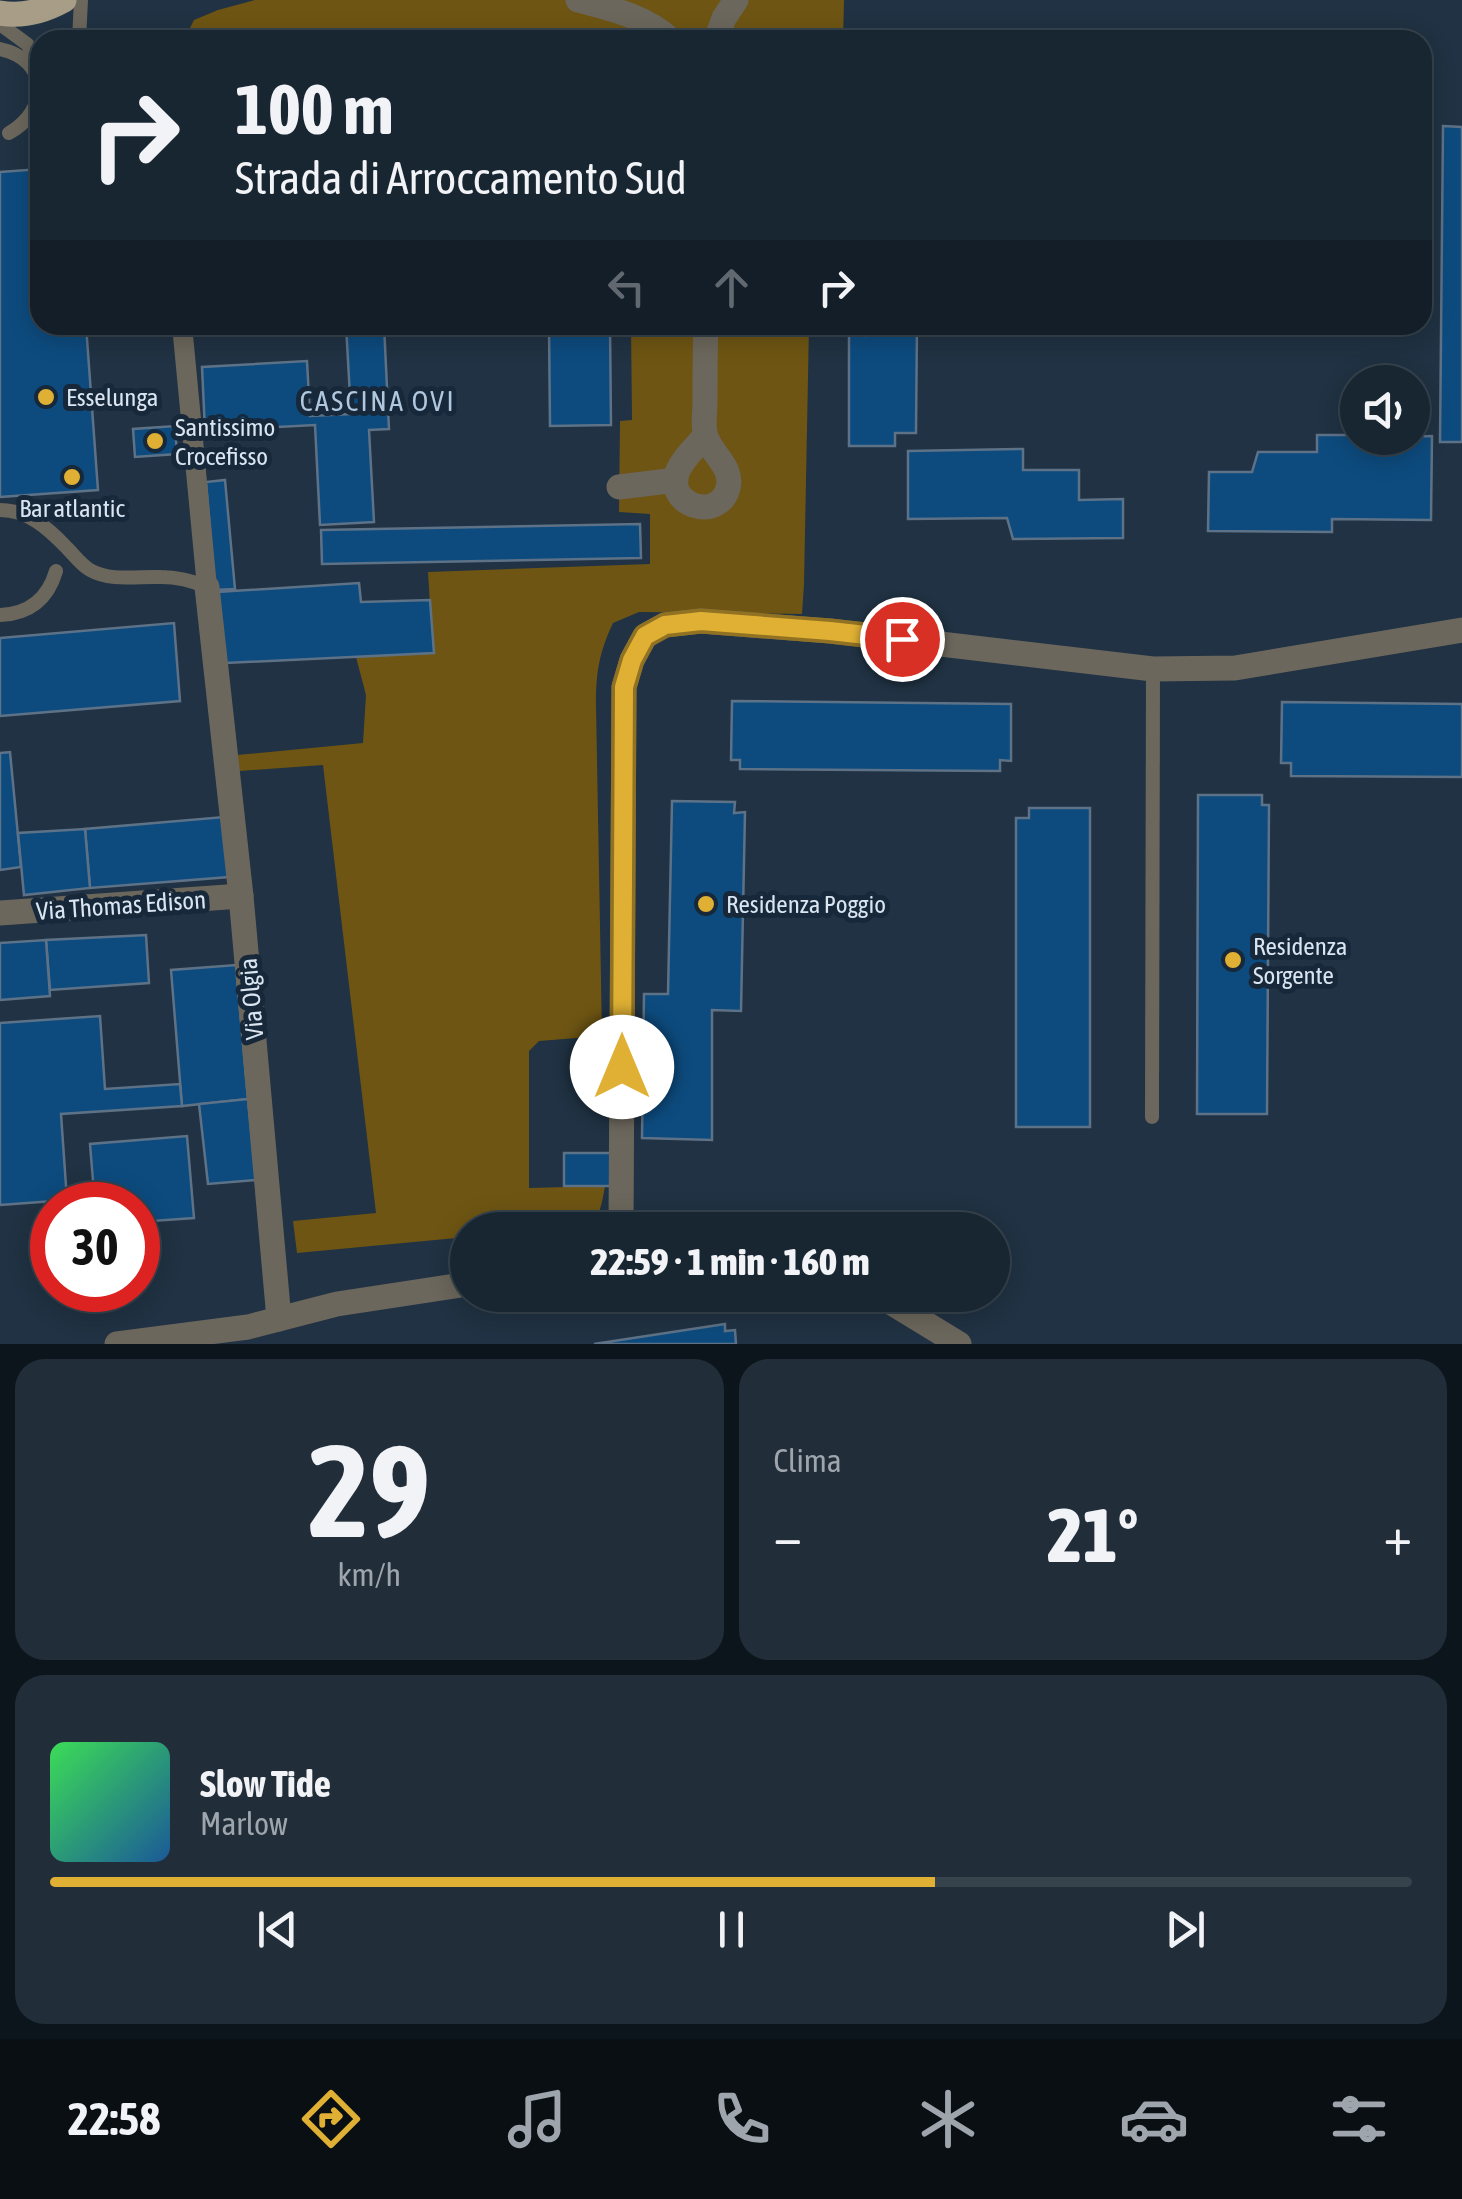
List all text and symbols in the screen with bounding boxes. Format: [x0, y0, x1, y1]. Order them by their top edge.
text: 100 m [235, 69, 394, 149]
icon: right [70, 70, 200, 200]
text: Strada di Arroccamento Sud [235, 152, 687, 204]
icon: left [599, 260, 654, 315]
icon: ahead [704, 260, 759, 315]
icon: right [809, 260, 864, 315]
map controls [1340, 365, 1430, 455]
button: sound [1340, 365, 1430, 455]
place label: Esselunga [66, 383, 158, 411]
district label: CASCINA OVI [300, 385, 456, 417]
marker: Esselunga [35, 386, 57, 408]
place label: Santissimo Crocefisso [175, 413, 275, 470]
marker: Santissimo Crocefisso [144, 430, 166, 452]
marker: Bar atlantic [61, 466, 83, 488]
place label: Bar atlantic [19, 494, 126, 522]
pin [860, 597, 945, 682]
icon: arrive [875, 612, 930, 667]
street label: Via Thomas Edison [35, 885, 207, 925]
place label: Residenza Poggio [726, 890, 886, 918]
marker: Residenza Poggio [695, 893, 717, 915]
place label: Residenza Sorgente [1253, 932, 1347, 989]
marker: Residenza Sorgente [1222, 949, 1244, 971]
street label: Via Olgia [233, 957, 269, 1041]
position arrow [570, 1015, 674, 1119]
speed limit sign: 30 [30, 1182, 160, 1312]
text: 22:59 · 1 min · 160 m [590, 1240, 870, 1283]
text: 29 [308, 1416, 430, 1565]
text: Clima [774, 1442, 842, 1479]
text: 21° [1047, 1492, 1138, 1578]
text: − [774, 1504, 802, 1567]
text: + [1383, 1504, 1412, 1567]
text: km/h [338, 1556, 401, 1593]
text: Slow Tide [200, 1762, 331, 1805]
text: Marlow [200, 1805, 288, 1842]
icon: previous [250, 1902, 305, 1957]
icon: pause [704, 1902, 759, 1957]
icon: next [1158, 1902, 1213, 1957]
icon: directions [296, 2084, 366, 2154]
icon: music [502, 2084, 572, 2154]
icon: phone [707, 2084, 777, 2154]
icon: climate [913, 2084, 983, 2154]
icon: car [1119, 2084, 1189, 2154]
icon: filters [1324, 2084, 1394, 2154]
text: 22:58 [68, 2093, 160, 2145]

